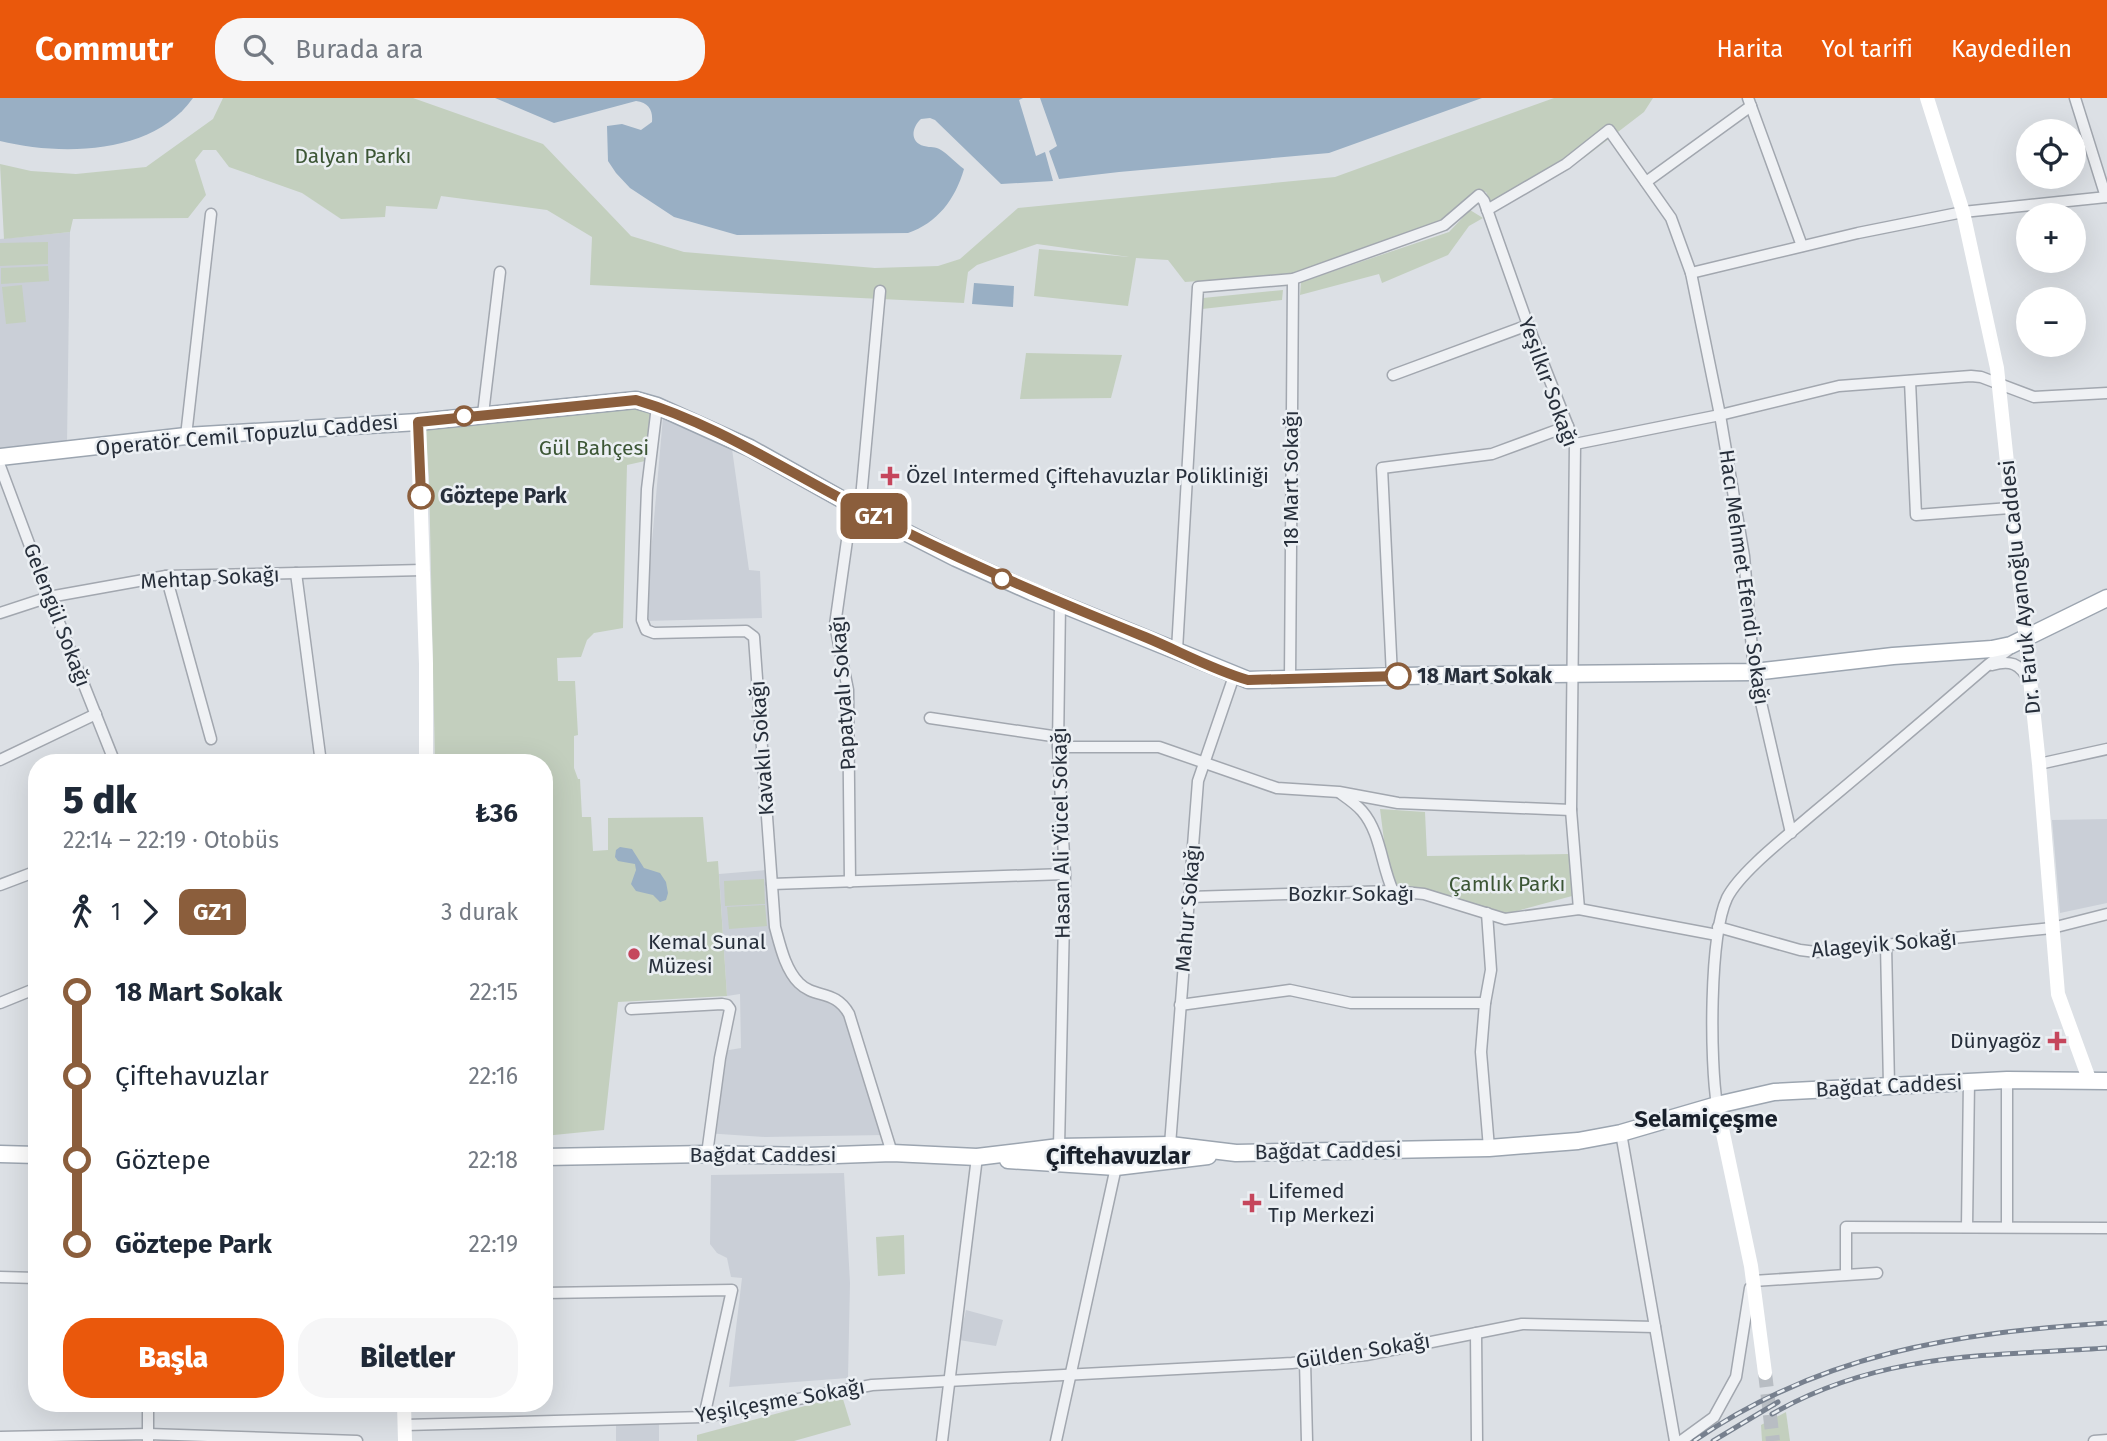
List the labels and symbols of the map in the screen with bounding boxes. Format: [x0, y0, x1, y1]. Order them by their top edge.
park label: Dalyan Parkı [294, 143, 412, 169]
street label: Yeşilkır Sokağı [1512, 314, 1584, 450]
unlabelled marker [454, 406, 474, 426]
street label: Operatör Cemil Topuzlu Caddesi [94, 409, 400, 461]
street label: 18 Mart Sokağı [1278, 410, 1304, 548]
park label: Gül Bahçesi [539, 435, 649, 461]
street label: Hacı Mehmet Efendi Sokağı [1713, 448, 1775, 706]
street label: Dr. Faruk Ayanoğlu Caddesi [1994, 458, 2046, 716]
place label: Özel Intermed Çiftehavuzlar Polikliniği [906, 463, 1269, 489]
marker: Özel Intermed Çiftehavuzlar Polikliniği [880, 466, 900, 486]
marker: Göztepe Park [408, 483, 434, 509]
place label: Göztepe Park [440, 483, 567, 509]
line badge: GZ1 [834, 493, 914, 539]
street label: Gelengül Sokağı [18, 540, 96, 690]
street label: Mehtap Sokağı [140, 561, 280, 595]
unlabelled marker [992, 569, 1012, 589]
street label: Papatyalı Sokağı [825, 615, 861, 771]
marker: 18 Mart Sokak [1385, 663, 1411, 689]
place label: 18 Mart Sokak [1417, 663, 1553, 689]
street label: Kavaklı Sokağı [744, 680, 780, 816]
street label: Hasan Ali Yücel Sokağı [1046, 727, 1076, 939]
street label: Mahur Sokağı [1169, 843, 1207, 973]
park label: Çamlık Parkı [1449, 871, 1565, 897]
street label: Bozkır Sokağı [1288, 881, 1414, 907]
street label: Alageyik Sokağı [1810, 925, 1958, 963]
place label: Kemal Sunal Müzesi [648, 929, 766, 979]
marker: Kemal Sunal Müzesi [626, 946, 642, 962]
place label: Dünyagöz [1950, 1028, 2041, 1054]
marker: Dünyagöz [2047, 1031, 2067, 1051]
street label: Bağdat Caddesi [1815, 1069, 1963, 1103]
district label: Selamiçeşme [1634, 1105, 1778, 1134]
street label: Bağdat Caddesi [1254, 1137, 1402, 1165]
street label: Bağdat Caddesi [690, 1142, 836, 1168]
district label: Çiftehavuzlar [1046, 1142, 1191, 1172]
place label: Lifemed Tıp Merkezi [1268, 1178, 1375, 1228]
marker: Lifemed Tıp Merkezi [1242, 1193, 1262, 1213]
street label: Gülden Sokağı [1294, 1328, 1432, 1374]
street label: Yeşilçeşme Sokağı [693, 1373, 867, 1429]

